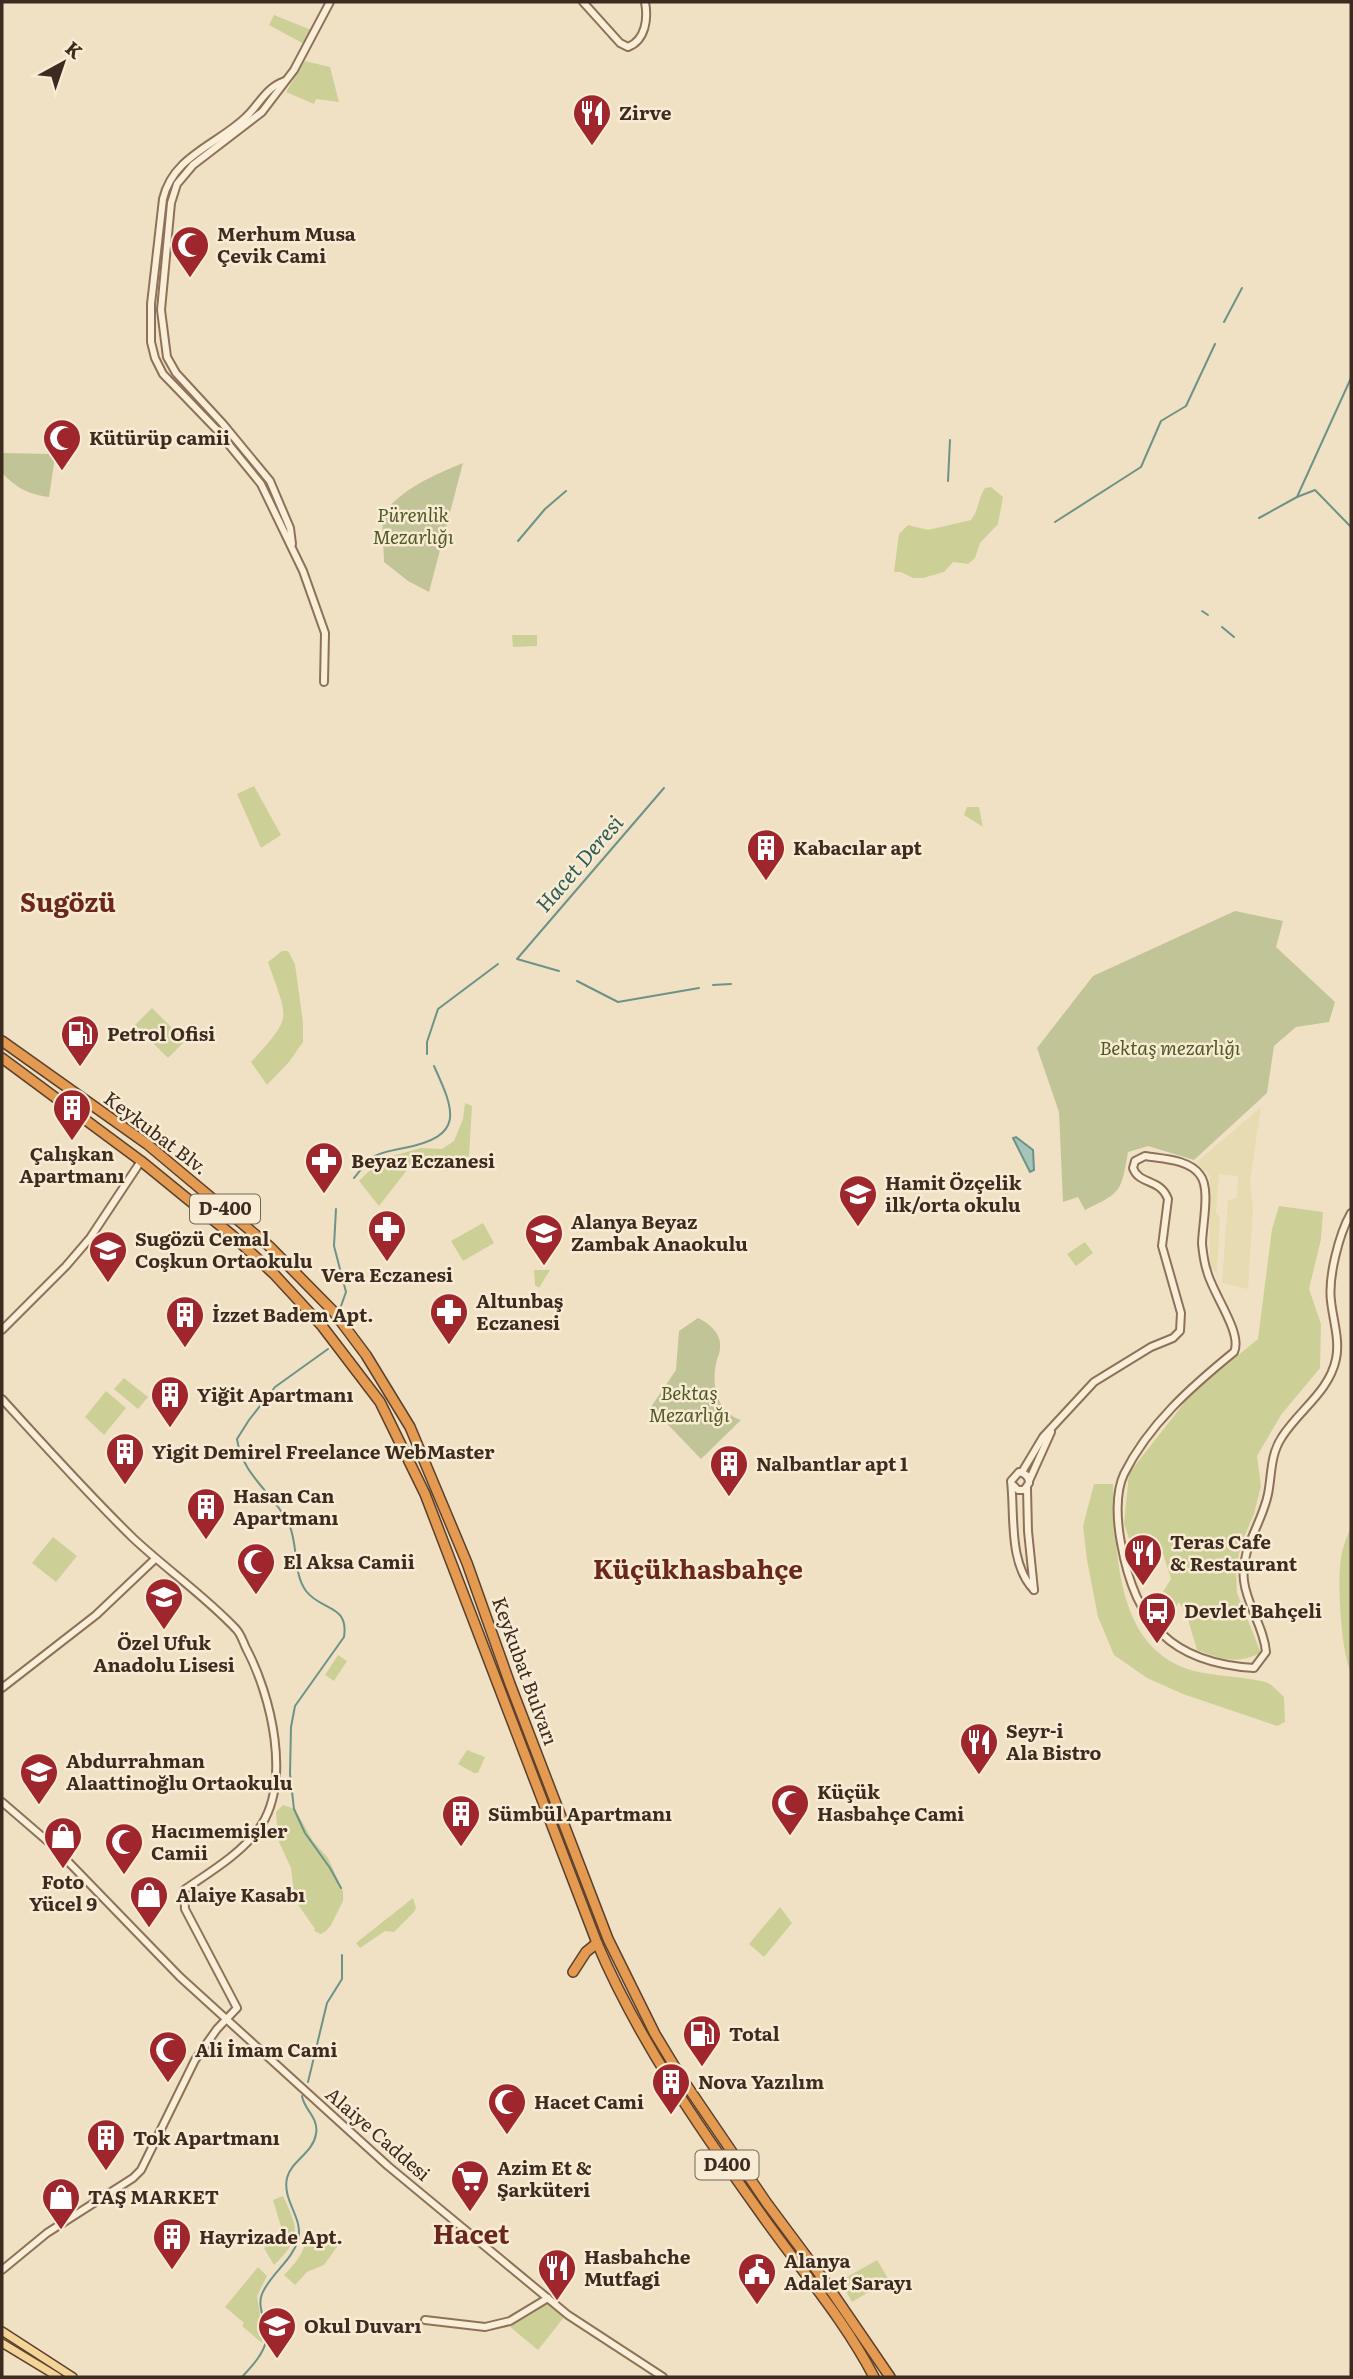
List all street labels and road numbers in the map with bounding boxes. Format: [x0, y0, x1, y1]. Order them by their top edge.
street label: Keykubat Blv. [99, 1084, 214, 1181]
road number: D-400 [190, 1194, 260, 1224]
street label: Keykubat Bulvarı [486, 1592, 566, 1749]
street label: Alaiye Caddesi [320, 2080, 437, 2187]
road number: D400 [696, 2150, 758, 2180]

